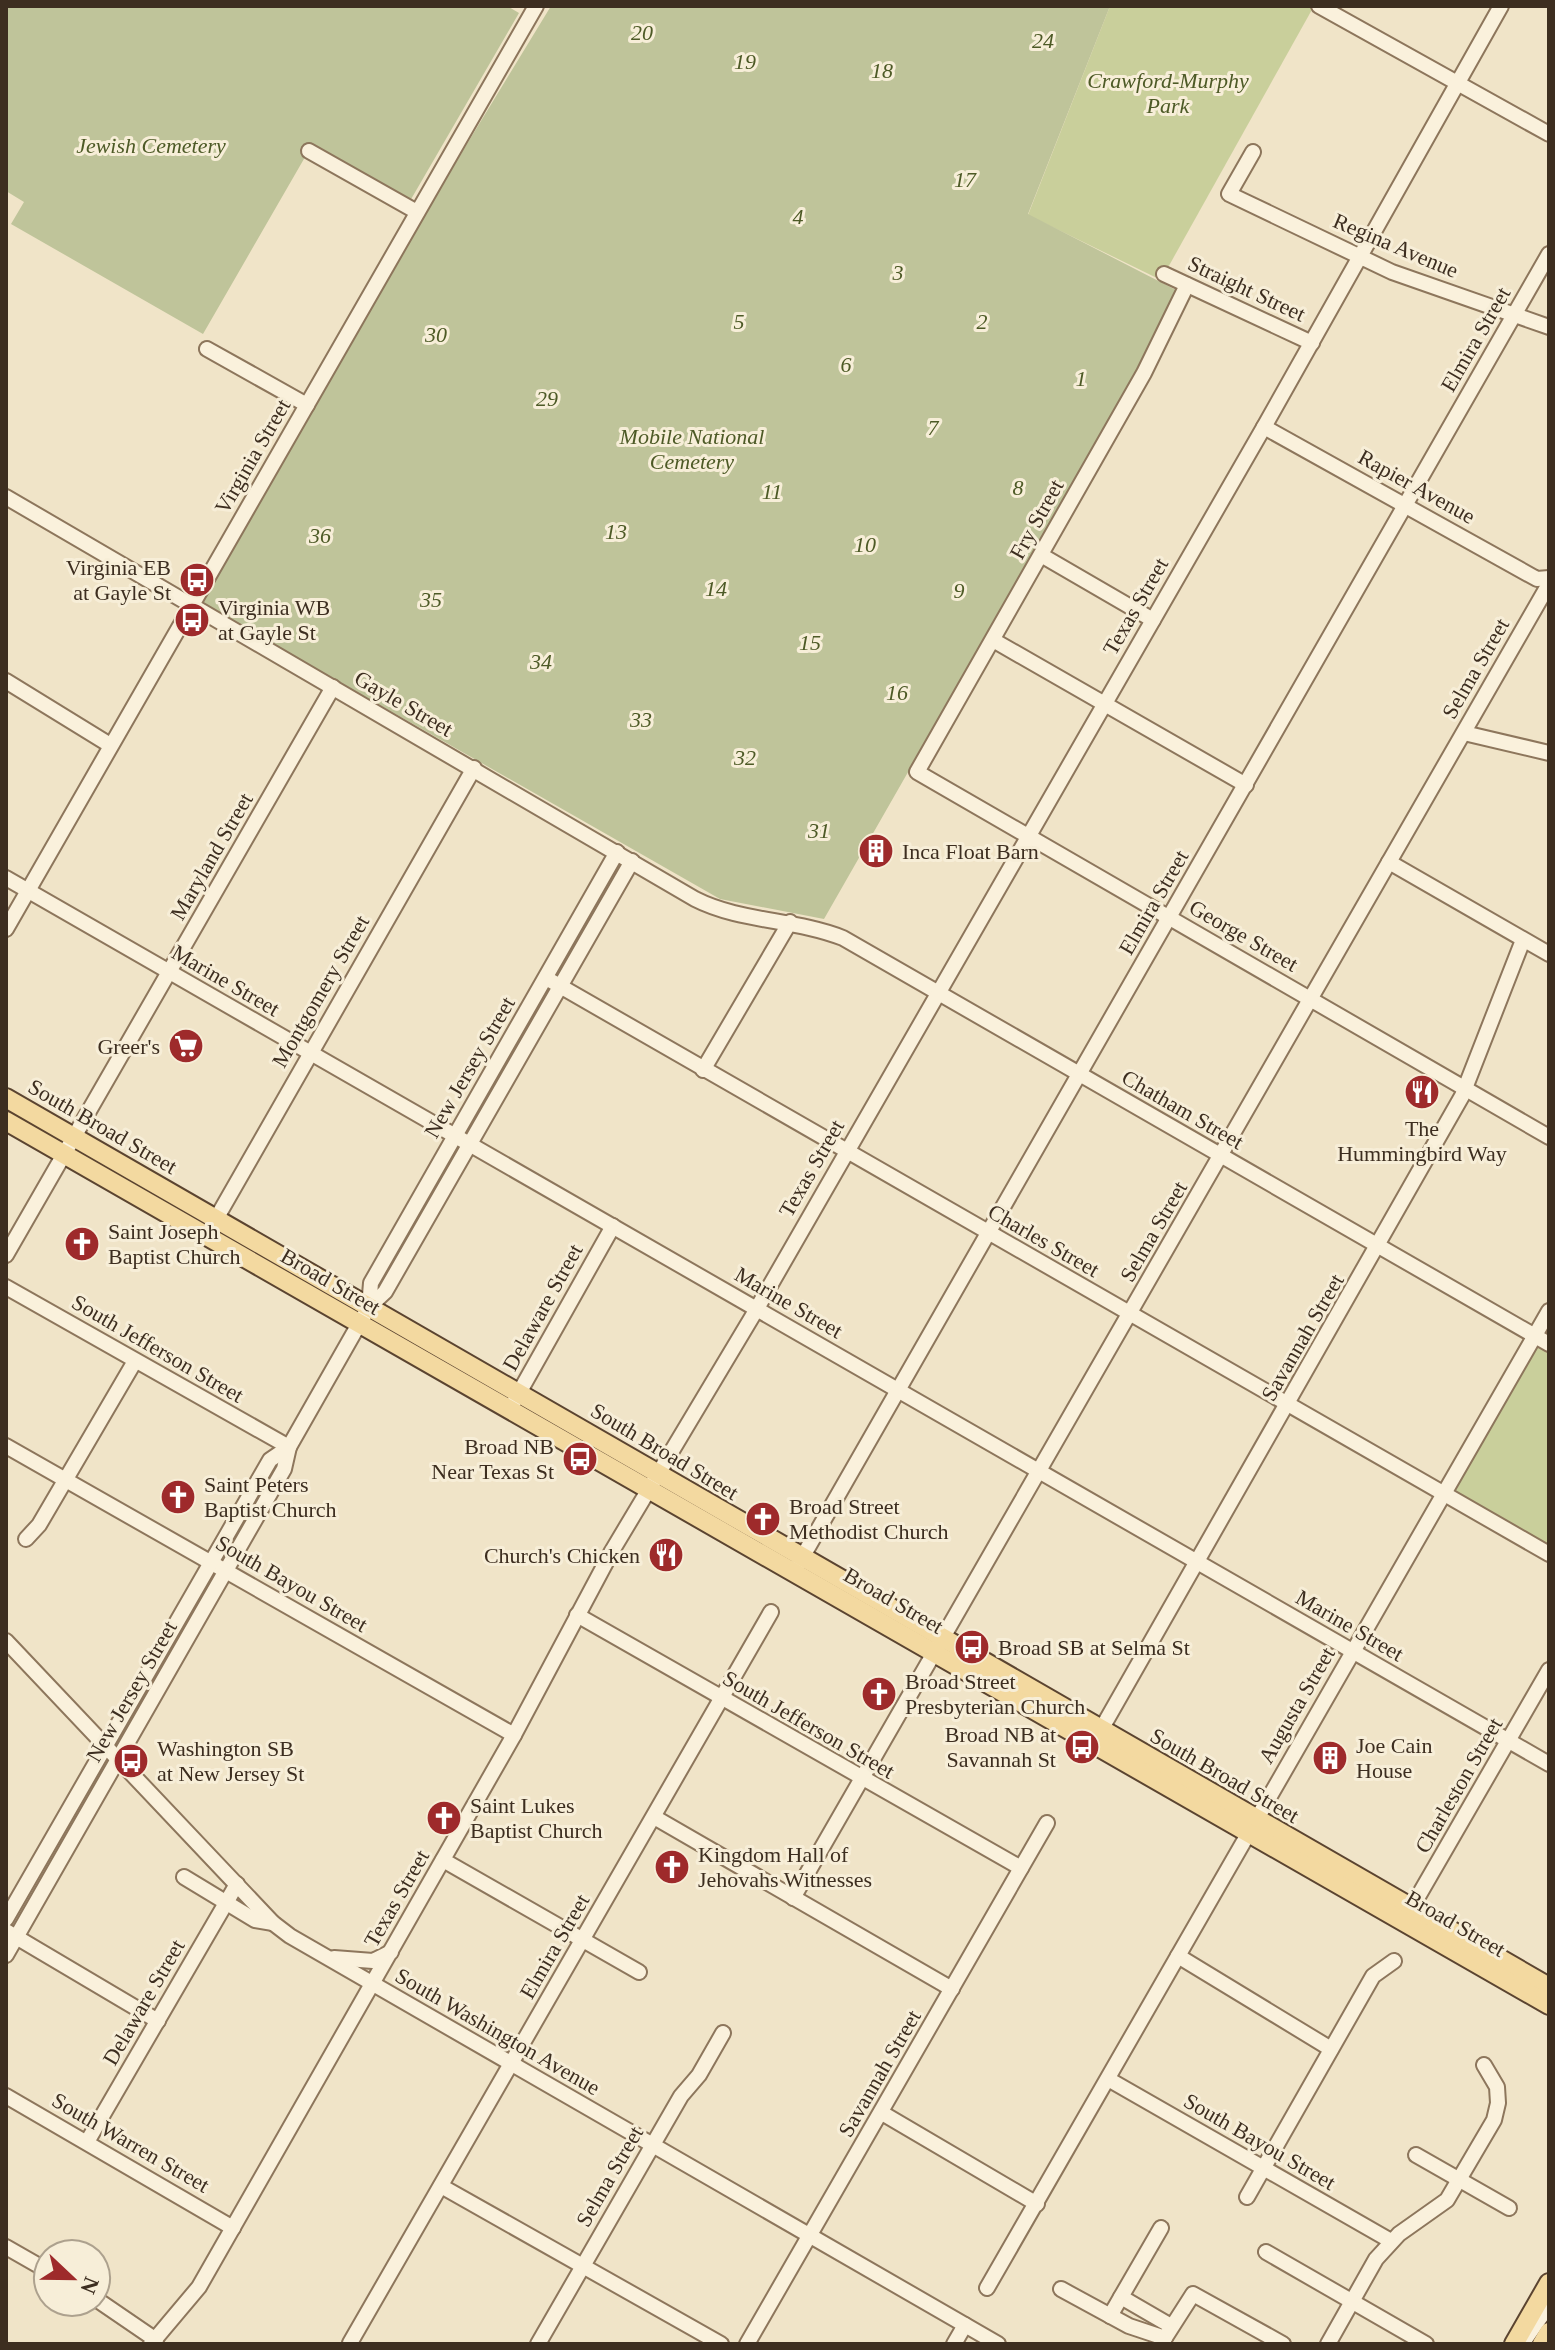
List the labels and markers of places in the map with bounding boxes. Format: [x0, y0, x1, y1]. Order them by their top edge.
place label: Virginia EB at Gayle St [66, 555, 171, 605]
bus stop icon: Virginia EB at Gayle St [178, 561, 216, 599]
place label: Virginia WB at Gayle St [218, 595, 330, 645]
bus stop icon: Virginia WB at Gayle St [173, 601, 211, 639]
building icon: Inca Float Barn [857, 832, 895, 870]
place label: Inca Float Barn [902, 839, 1039, 864]
supermarket icon: Greer's [167, 1027, 205, 1065]
place label: Greer's [97, 1034, 160, 1059]
restaurant icon: The Hummingbird Way [1403, 1073, 1441, 1111]
place label: The Hummingbird Way [1337, 1116, 1507, 1166]
place label: Saint Joseph Baptist Church [108, 1219, 241, 1269]
church icon: Saint Joseph Baptist Church [63, 1225, 101, 1263]
place label: Broad NB Near Texas St [431, 1434, 554, 1484]
bus stop icon: Broad NB Near Texas St [561, 1440, 599, 1478]
place label: Saint Peters Baptist Church [204, 1472, 337, 1522]
church icon: Saint Peters Baptist Church [159, 1478, 197, 1516]
place label: Broad Street Methodist Church [789, 1494, 949, 1544]
church icon: Broad Street Methodist Church [744, 1500, 782, 1538]
restaurant icon: Church's Chicken [647, 1536, 685, 1574]
place label: Church's Chicken [484, 1543, 640, 1568]
bus stop icon: Broad SB at Selma St [953, 1628, 991, 1666]
place label: Broad SB at Selma St [998, 1635, 1190, 1660]
place label: Broad Street Presbyterian Church [905, 1669, 1085, 1719]
church icon: Broad Street Presbyterian Church [860, 1675, 898, 1713]
place label: Broad NB at Savannah St [945, 1722, 1056, 1772]
bus stop icon: Broad NB at Savannah St [1063, 1728, 1101, 1766]
place label: Joe Cain House [1356, 1733, 1432, 1783]
place label: Washington SB at New Jersey St [157, 1736, 304, 1786]
building icon: Joe Cain House [1311, 1739, 1349, 1777]
bus stop icon: Washington SB at New Jersey St [112, 1742, 150, 1780]
place label: Saint Lukes Baptist Church [470, 1793, 603, 1843]
church icon: Saint Lukes Baptist Church [425, 1799, 463, 1837]
place label: Kingdom Hall of Jehovahs Witnesses [698, 1842, 872, 1892]
church icon: Kingdom Hall of Jehovahs Witnesses [653, 1848, 691, 1886]

